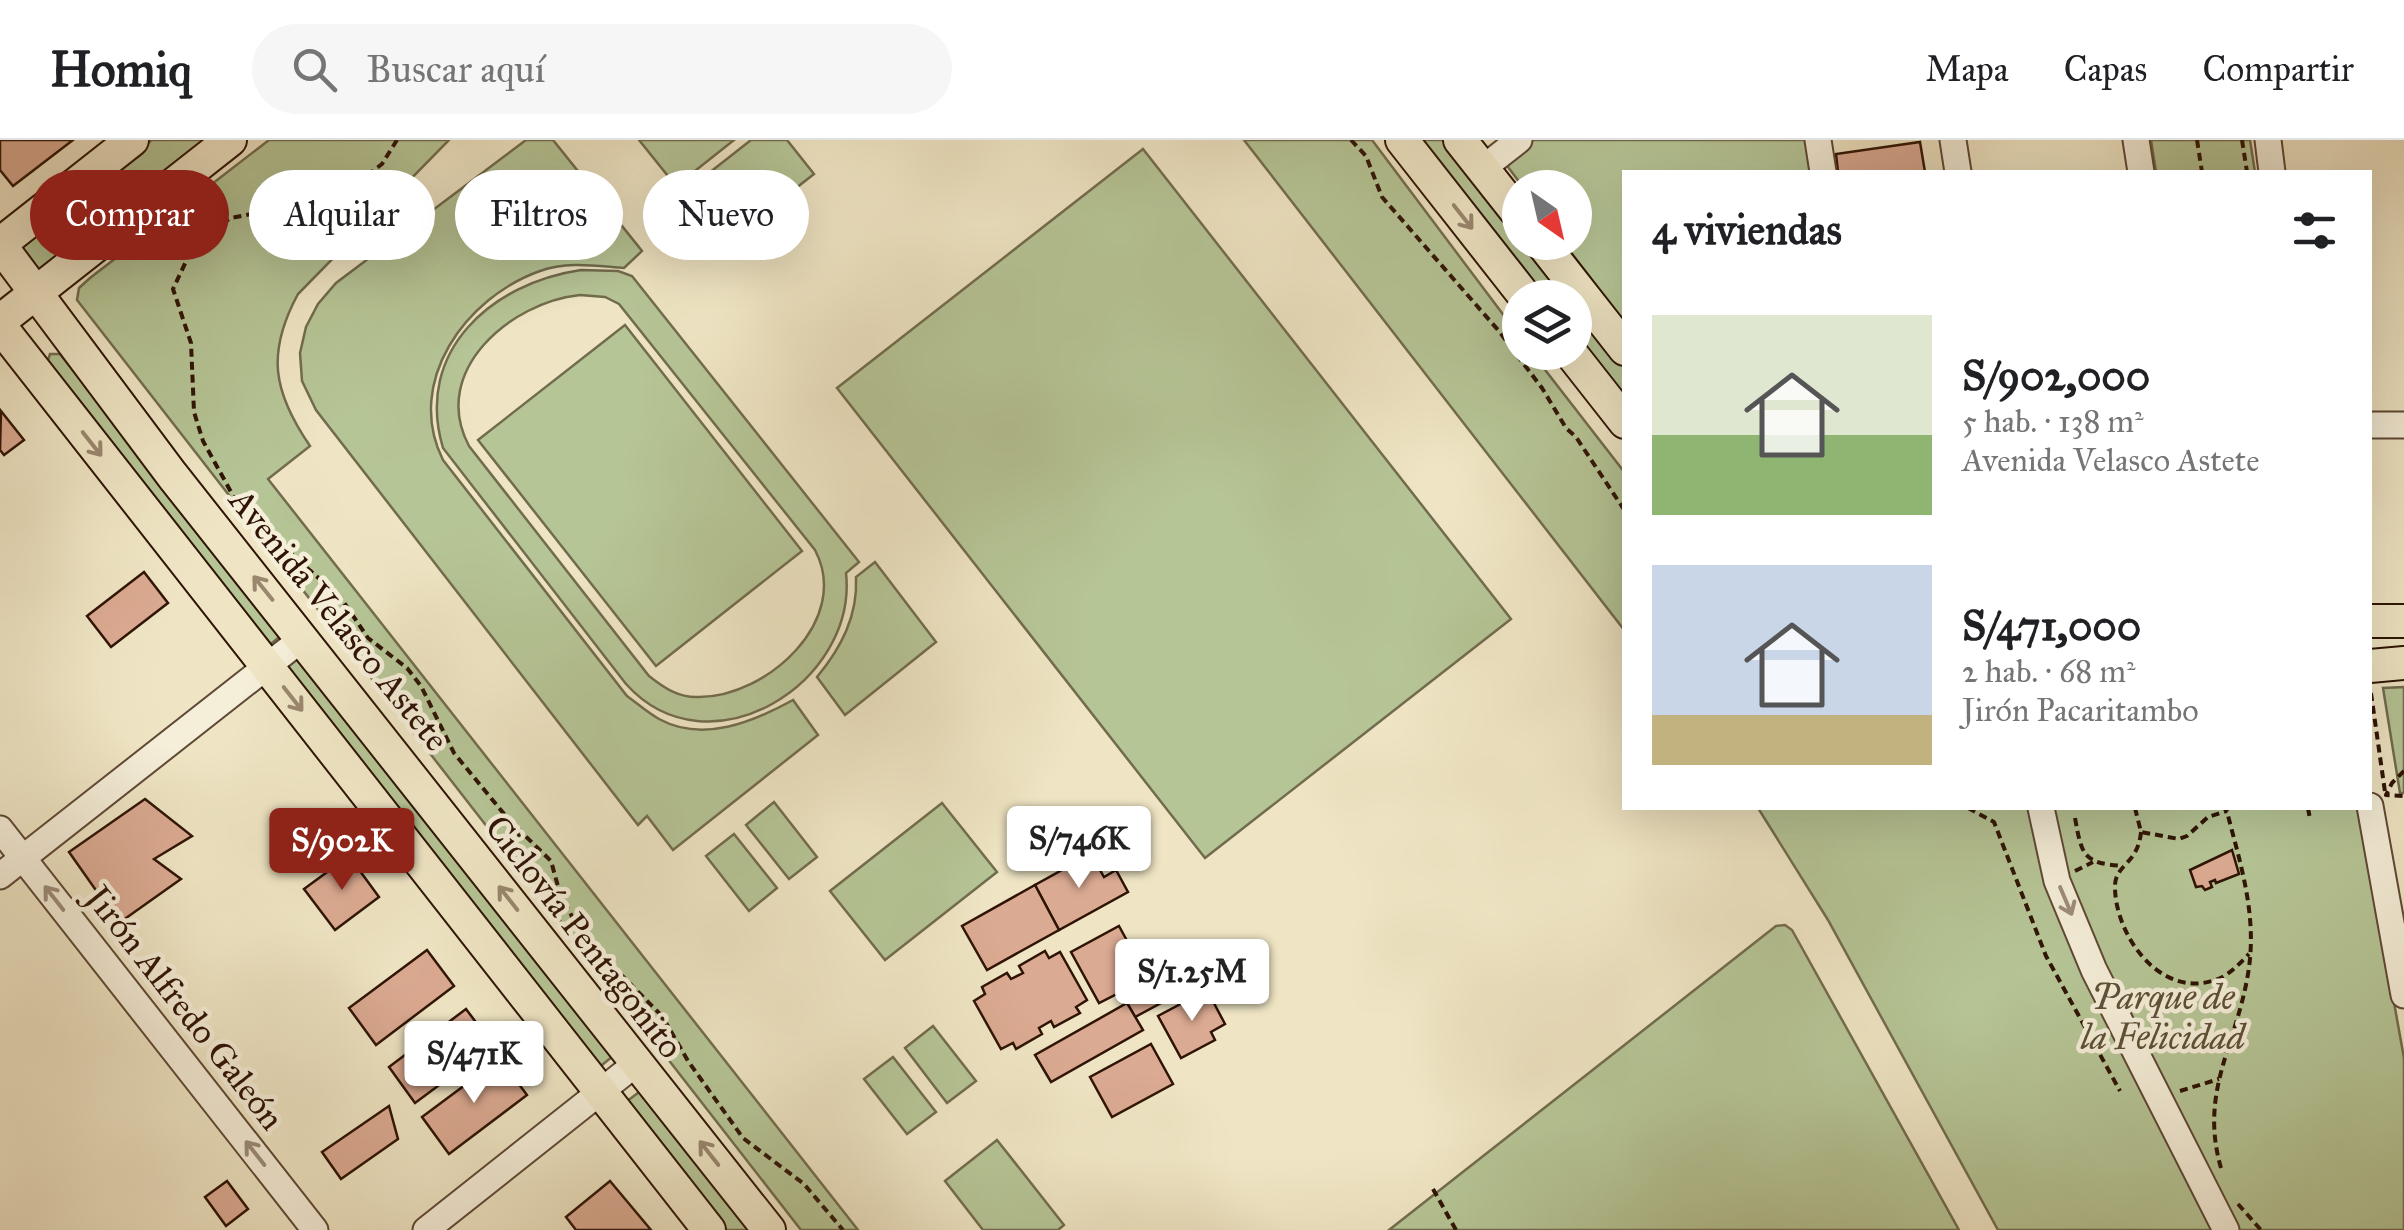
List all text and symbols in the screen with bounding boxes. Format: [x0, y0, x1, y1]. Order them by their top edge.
search box [252, 24, 952, 114]
text: Homiq [50, 40, 192, 99]
icon: search [287, 42, 342, 97]
text: Buscar aquí [367, 46, 545, 92]
text: Mapa [1925, 48, 2009, 91]
text: Capas [2064, 48, 2147, 91]
text: Compartir [2202, 48, 2354, 91]
chip: Comprar [30, 170, 229, 260]
chip: Alquilar [249, 170, 435, 260]
chip: Filtros [455, 170, 623, 260]
chip: Nuevo [643, 170, 809, 260]
north arrow [1502, 170, 1592, 260]
map controls [1502, 170, 1592, 370]
one-way arrow [1451, 203, 1473, 229]
icon: filters [2287, 203, 2342, 258]
text: 4 viviendas [1652, 204, 1842, 256]
button: layers [1502, 280, 1592, 370]
text: S/902,000 [1962, 350, 2150, 402]
icon: home [1732, 355, 1852, 475]
text: 5 hab. · 138 m² [1962, 402, 2144, 441]
one-way arrow [81, 430, 102, 457]
text: Avenida Velasco Astete [1962, 441, 2259, 480]
street label: Avenida Velasco Astete [219, 478, 458, 760]
one-way arrow [253, 575, 274, 602]
text: S/471,000 [1962, 600, 2141, 652]
icon: home [1732, 605, 1852, 725]
text: 2 hab. · 68 m² [1962, 652, 2135, 691]
one-way arrow [282, 686, 304, 712]
text: Jirón Pacaritambo [1962, 691, 2199, 730]
pin: S/746K [998, 806, 1160, 891]
street label: Ciclovía Pentagonito [476, 807, 692, 1067]
pin: S/902K [261, 808, 423, 893]
text: S/746K [1029, 819, 1129, 858]
text: S/902K [291, 821, 393, 860]
street label: Jirón Alfredo Galeón [74, 874, 294, 1139]
one-way arrow [44, 885, 65, 912]
one-way arrow [497, 885, 519, 911]
one-way arrow [2058, 885, 2076, 916]
pin: S/1.25M [1100, 939, 1284, 1024]
text: S/1.25M [1137, 952, 1247, 991]
park label: Parque de la Felicidad [2080, 976, 2248, 1059]
pin: S/471K [393, 1021, 555, 1106]
text: S/471K [426, 1034, 522, 1073]
one-way arrow [699, 1140, 720, 1167]
one-way arrow [244, 1141, 266, 1167]

